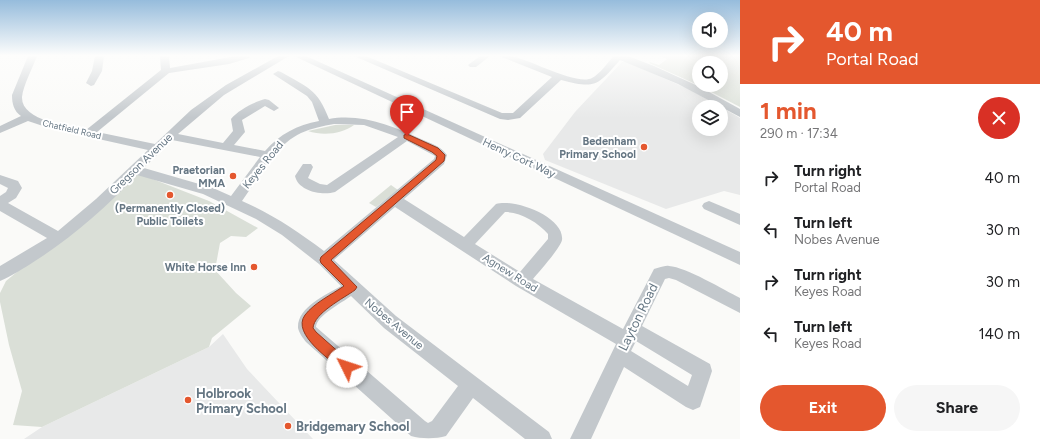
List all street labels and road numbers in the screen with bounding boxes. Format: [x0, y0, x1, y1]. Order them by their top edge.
street label: Chatfield Road [42, 117, 102, 141]
street label: Gregson Avenue [107, 131, 175, 197]
street label: Henry Cort Way [480, 135, 558, 181]
street label: Keyes Road [240, 139, 286, 191]
street label: Agnew Road [480, 251, 540, 295]
street label: Layton Road [615, 281, 661, 353]
street label: Nobes Avenue [362, 296, 426, 352]

